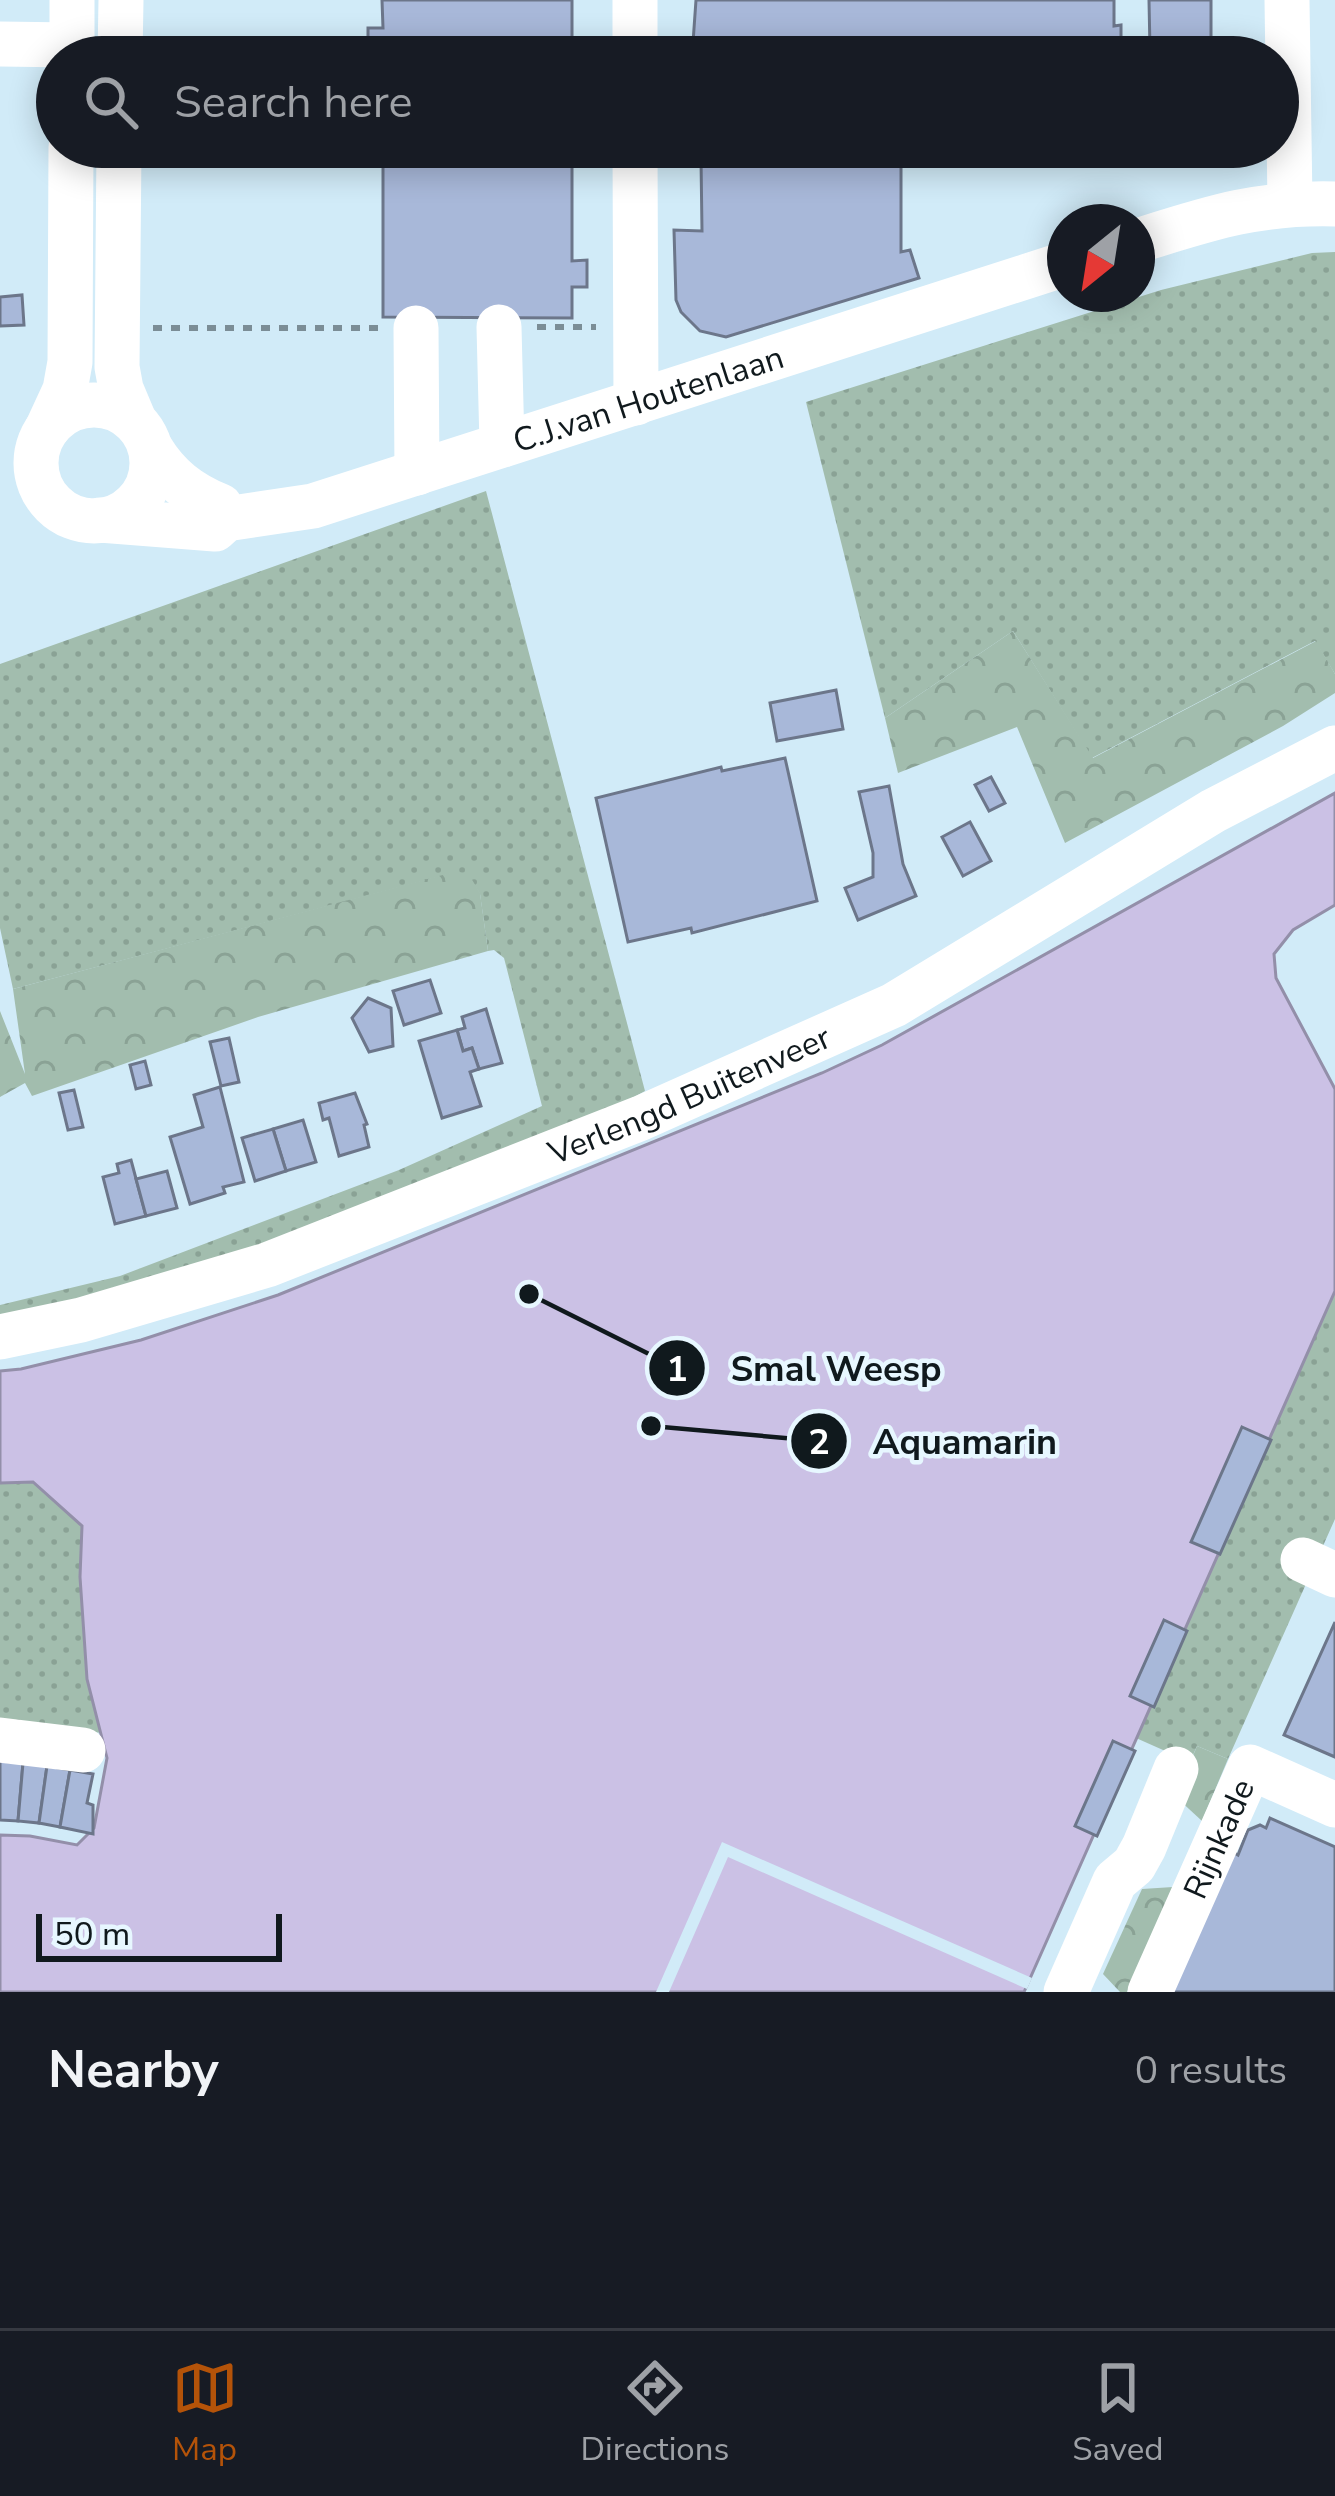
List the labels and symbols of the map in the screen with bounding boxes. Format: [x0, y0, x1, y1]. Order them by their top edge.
north arrow [1047, 204, 1155, 312]
street label: C.J.van Houtenlaan [507, 335, 789, 464]
street label: Verlengd Buitenveer [541, 1015, 838, 1177]
callout: Smal Weesp [647, 1332, 966, 1404]
text: 1 [666, 1345, 688, 1394]
text: Smal Weesp [730, 1345, 942, 1394]
callout: Aquamarin [789, 1405, 1081, 1477]
text: 2 [808, 1418, 830, 1467]
text: Aquamarin [873, 1418, 1057, 1467]
street label: Rijnkade [1173, 1772, 1266, 1906]
scale bar [36, 1908, 282, 1961]

